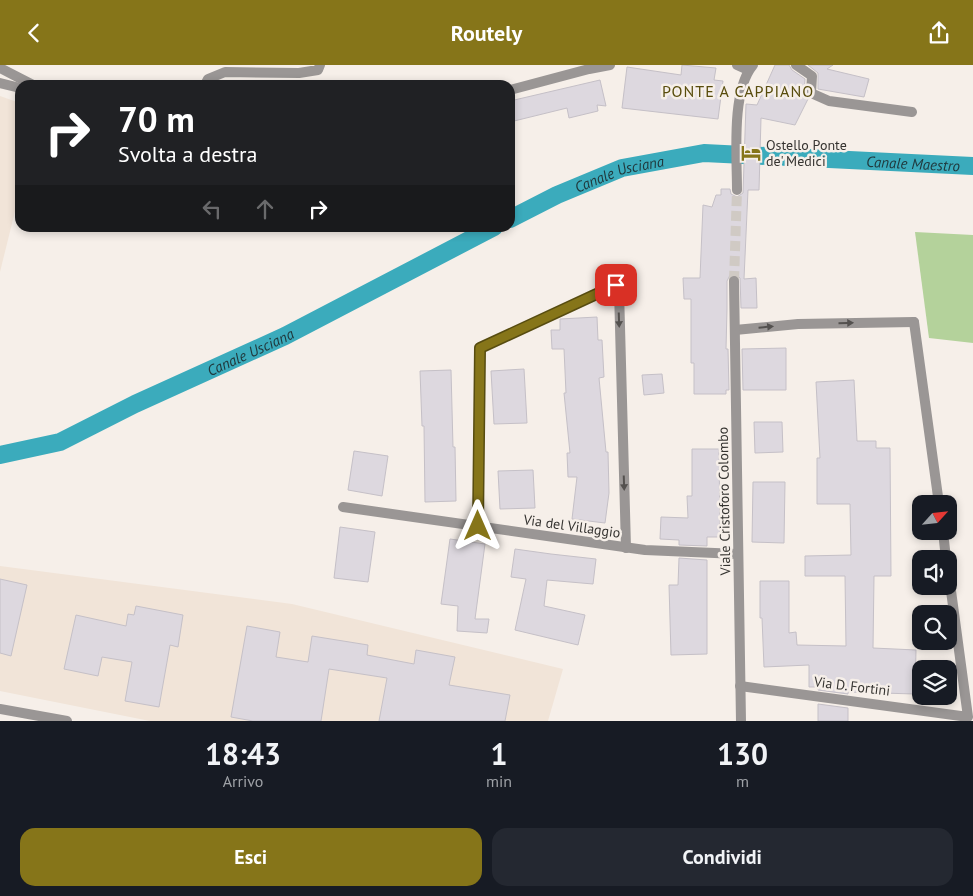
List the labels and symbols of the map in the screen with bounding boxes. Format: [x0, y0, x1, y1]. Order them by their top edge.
district label: PONTE A CAPPIANO [662, 81, 814, 101]
place label: Ostello Ponte de' Medici [766, 136, 847, 170]
hotel icon: Ostello Ponte de' Medici [740, 142, 762, 164]
water label: Canale Usciana [572, 151, 666, 196]
water label: Canale Maestro [866, 151, 961, 175]
pin [595, 264, 637, 306]
one-way arrow [616, 312, 624, 328]
one-way arrow [839, 319, 855, 327]
water label: Canale Usciana [204, 323, 297, 380]
one-way arrow [758, 323, 774, 331]
street label: Viale Cristoforo Colombo [714, 427, 734, 576]
one-way arrow [620, 475, 628, 491]
north arrow [912, 495, 958, 540]
position arrow [451, 499, 503, 551]
street label: Via del Villaggio [521, 510, 622, 542]
street label: Via D. Fortini [812, 672, 891, 700]

